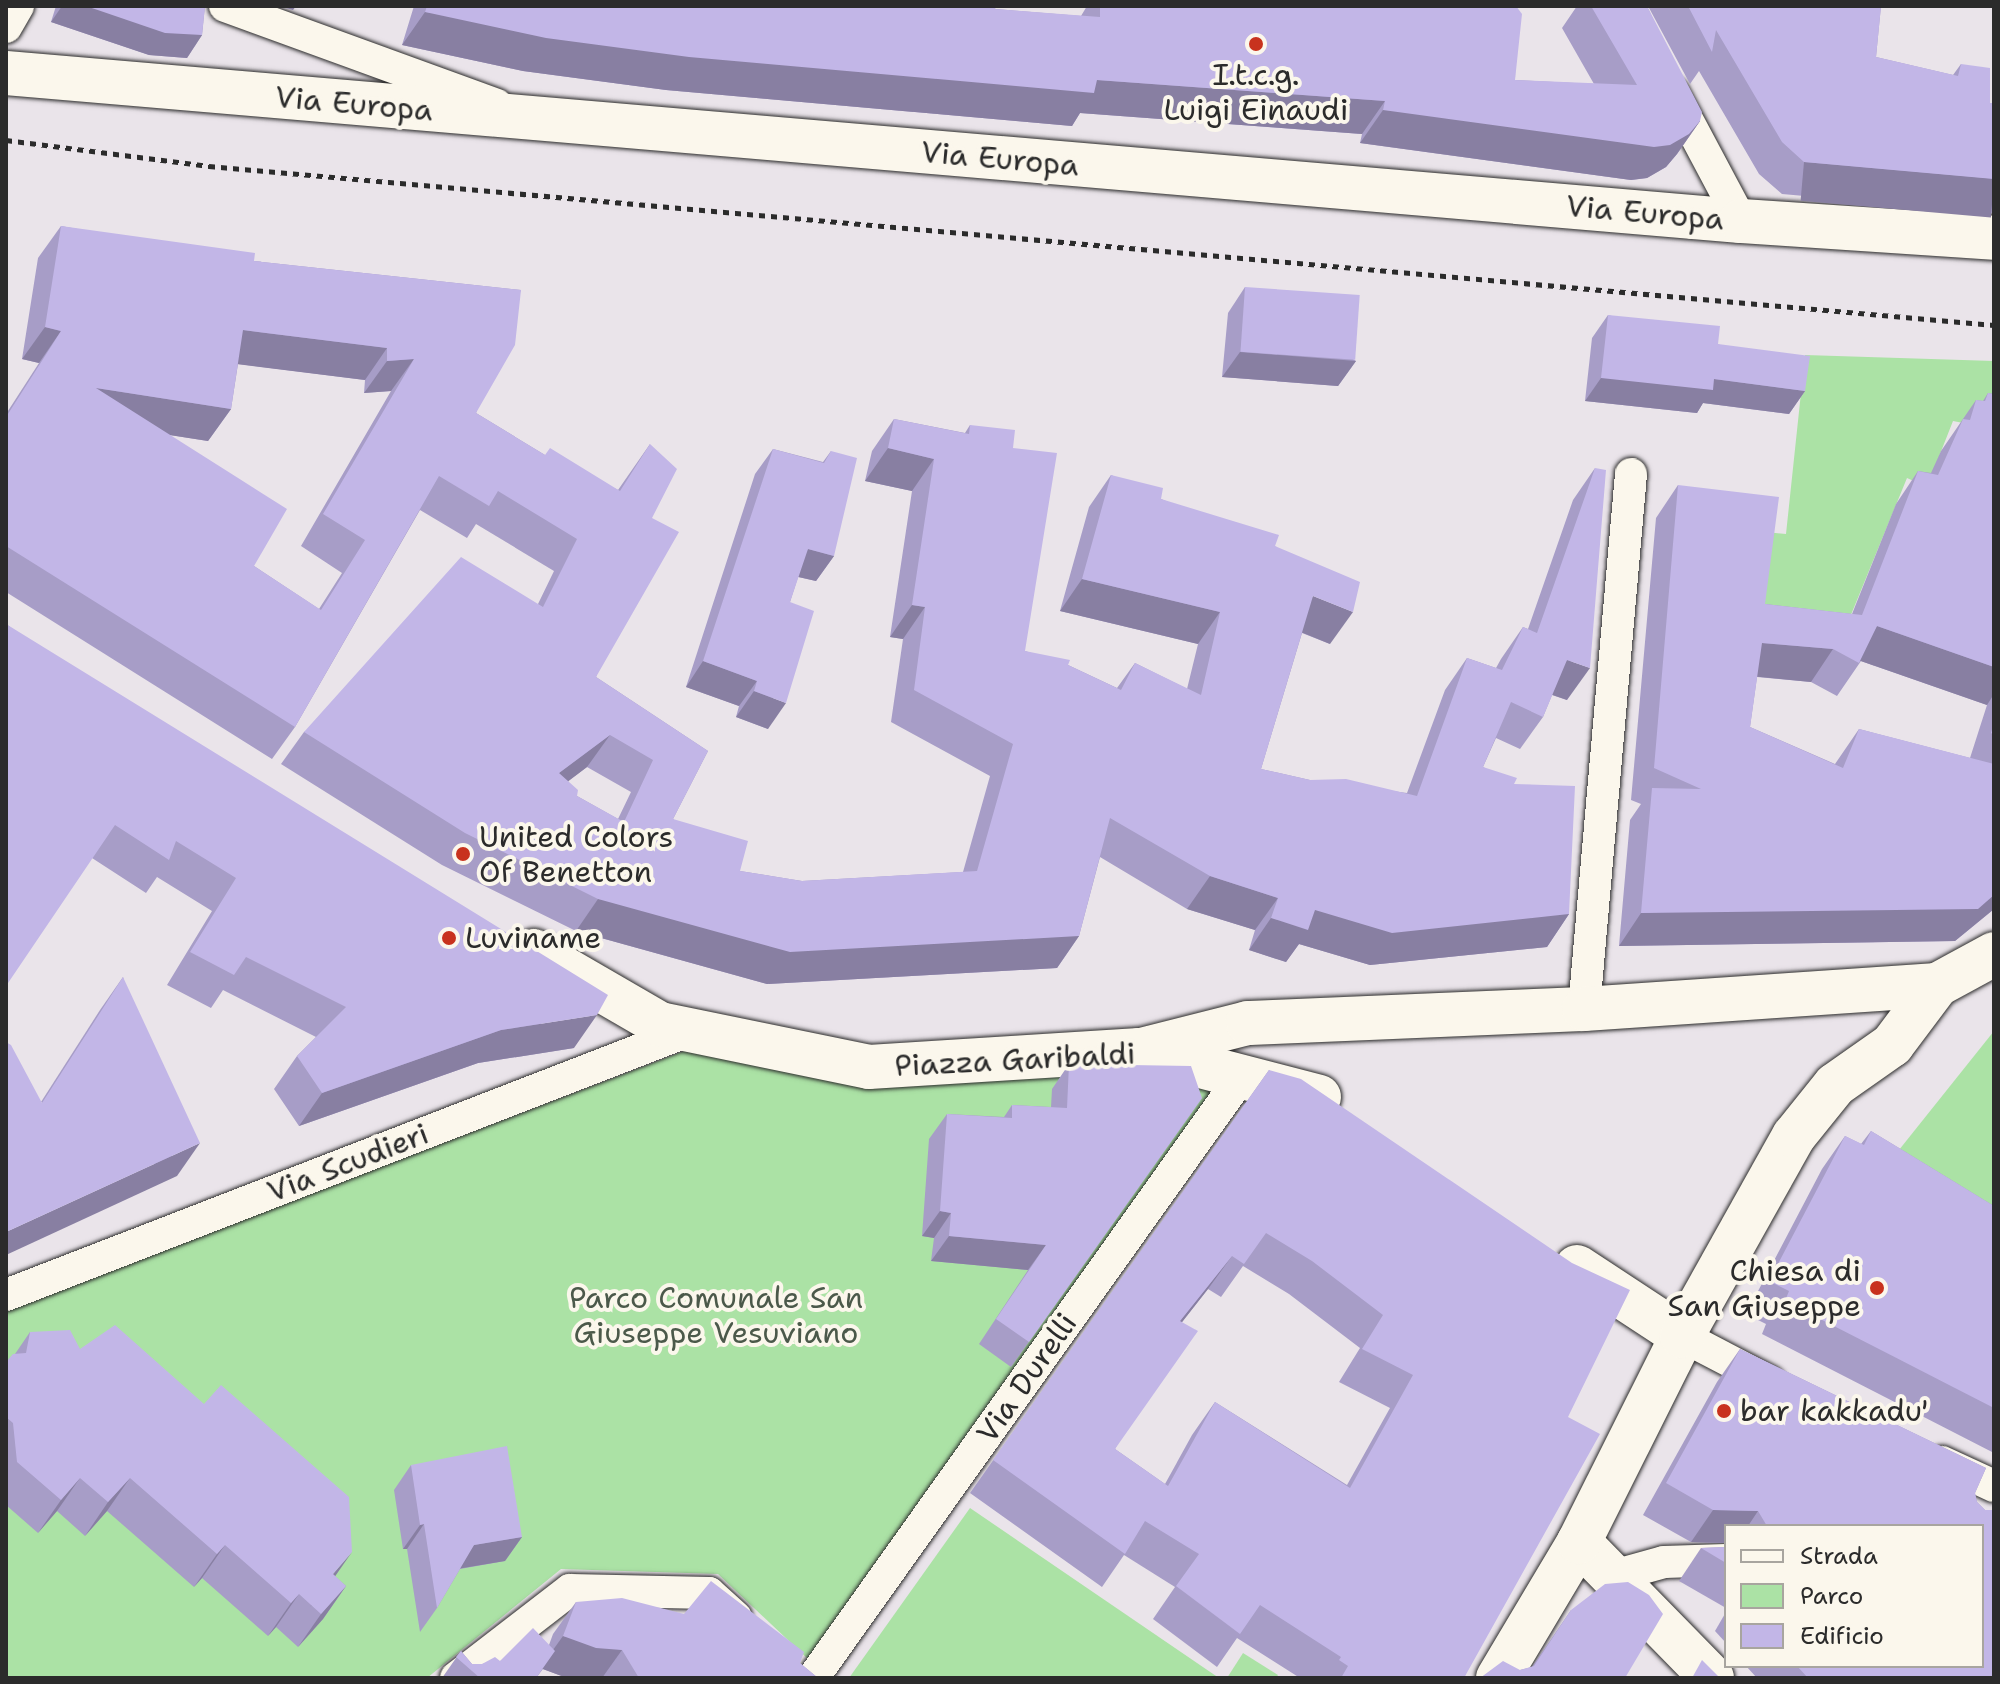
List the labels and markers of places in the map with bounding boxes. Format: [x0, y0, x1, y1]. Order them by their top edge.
marker: I.t.c.g. Luigi Einaudi [1247, 35, 1265, 53]
place label: I.t.c.g. Luigi Einaudi [1164, 57, 1348, 128]
place label: United Colors Of Benetton [479, 819, 673, 890]
marker: United Colors Of Benetton [454, 845, 472, 863]
place label: Luviname [465, 920, 601, 956]
marker: Luviname [440, 929, 458, 947]
place label: Chiesa di San Giuseppe [1668, 1253, 1861, 1324]
marker: Chiesa di San Giuseppe [1868, 1279, 1886, 1297]
place label: bar kakkadu' [1740, 1393, 1929, 1429]
marker: bar kakkadu' [1715, 1402, 1733, 1420]

